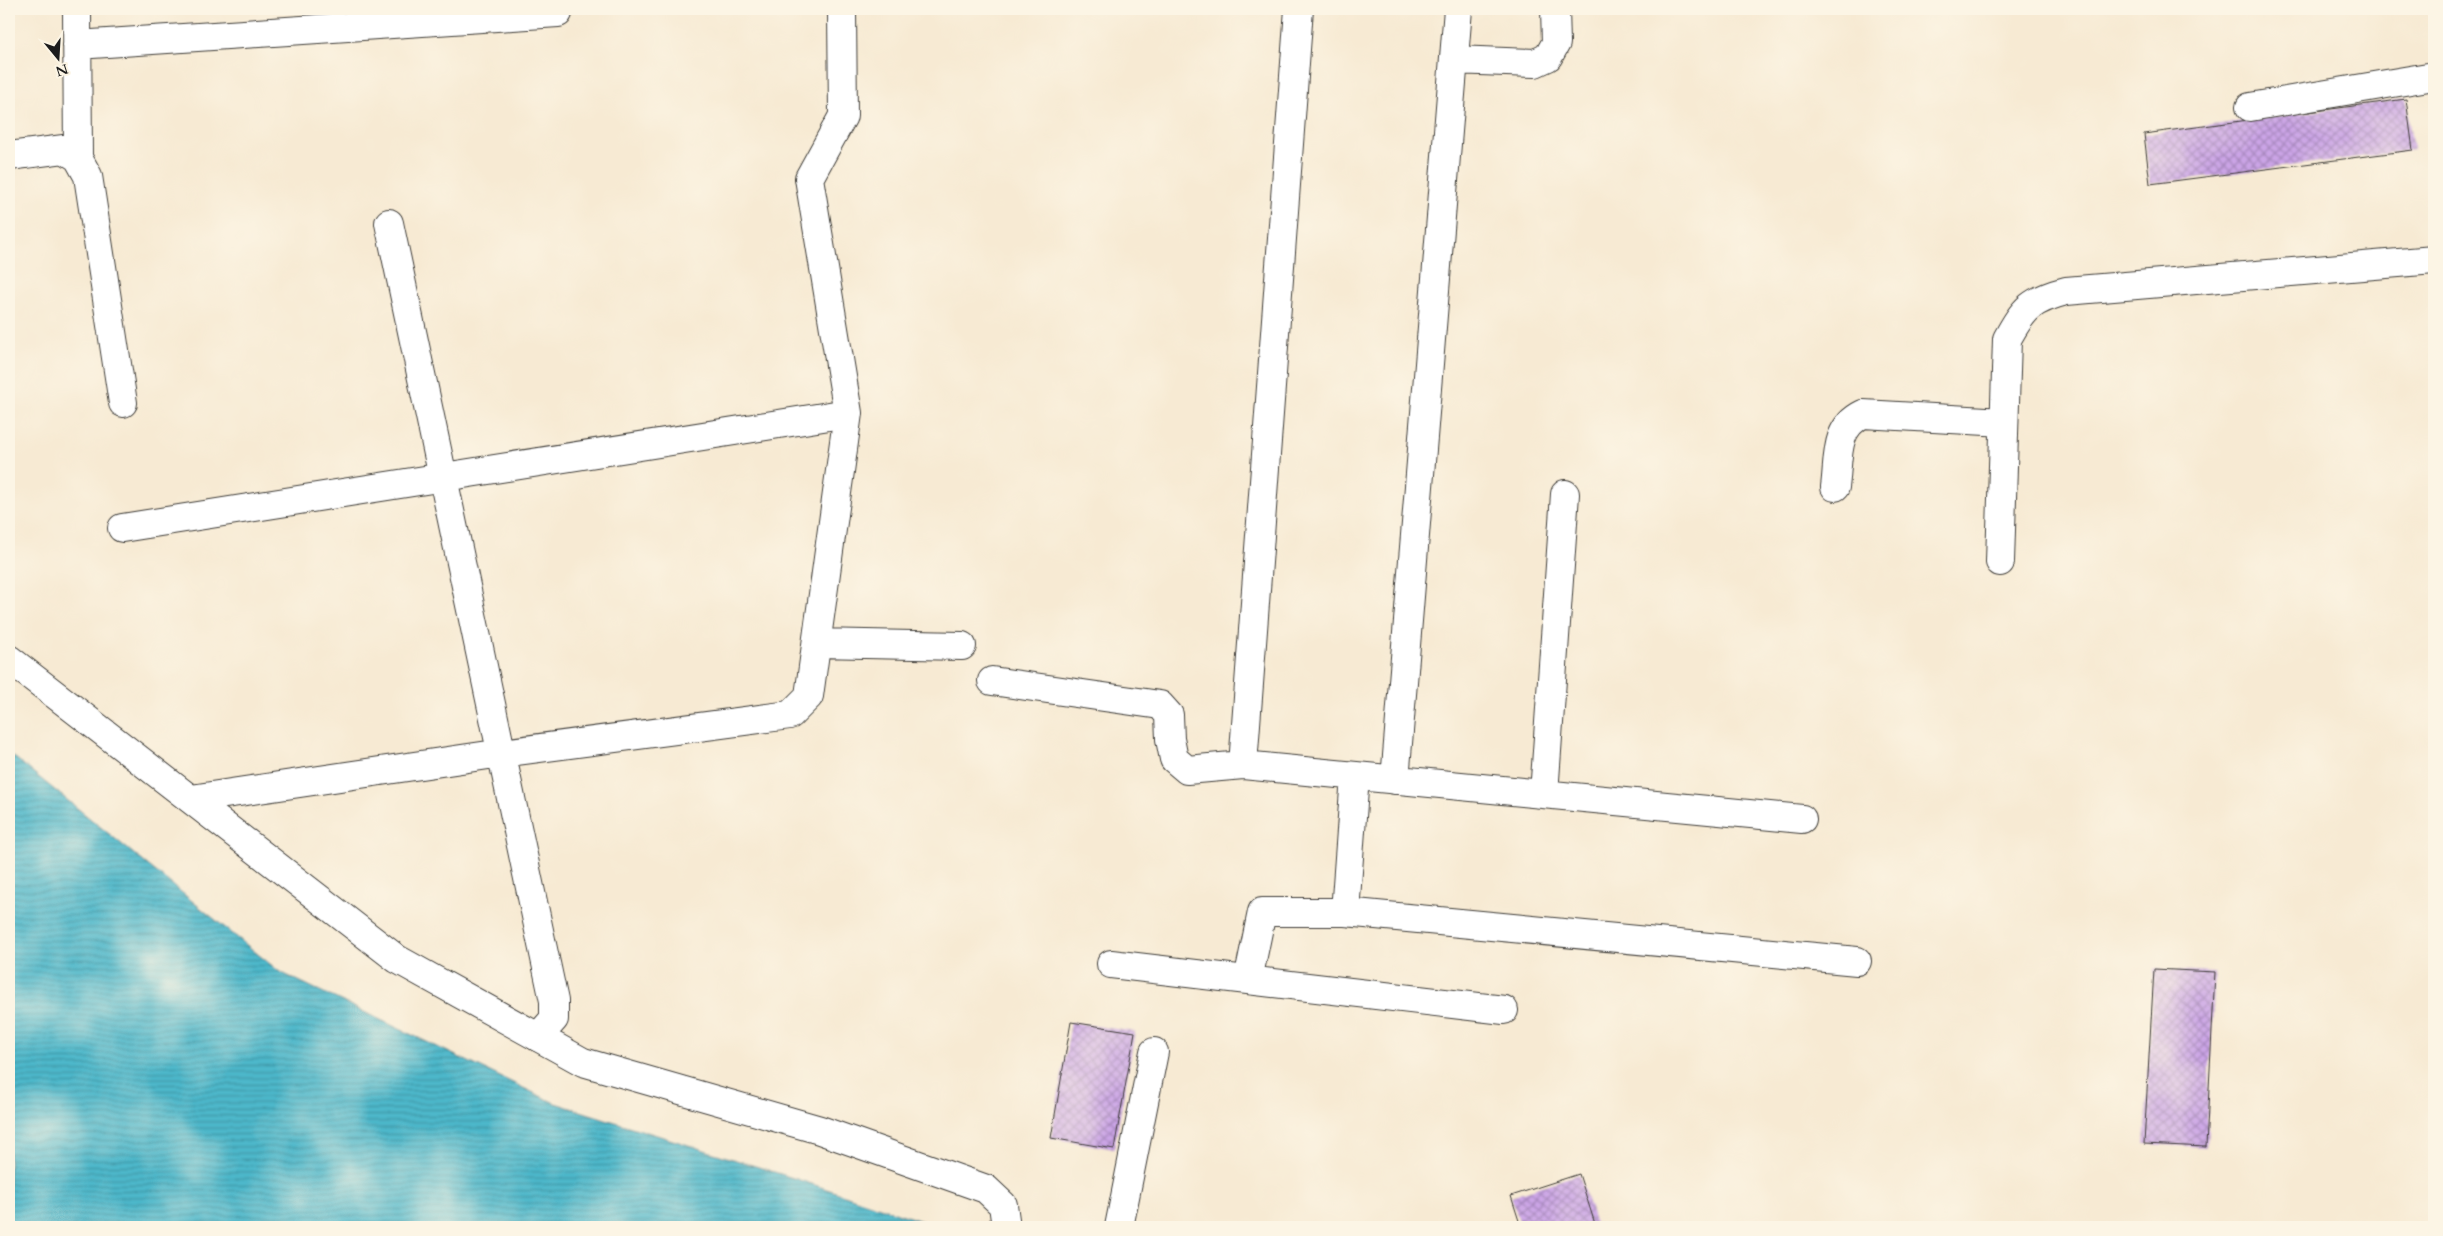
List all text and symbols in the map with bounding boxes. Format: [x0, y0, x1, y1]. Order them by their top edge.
north arrow [32, 32, 82, 82]
text: N [53, 59, 71, 81]

